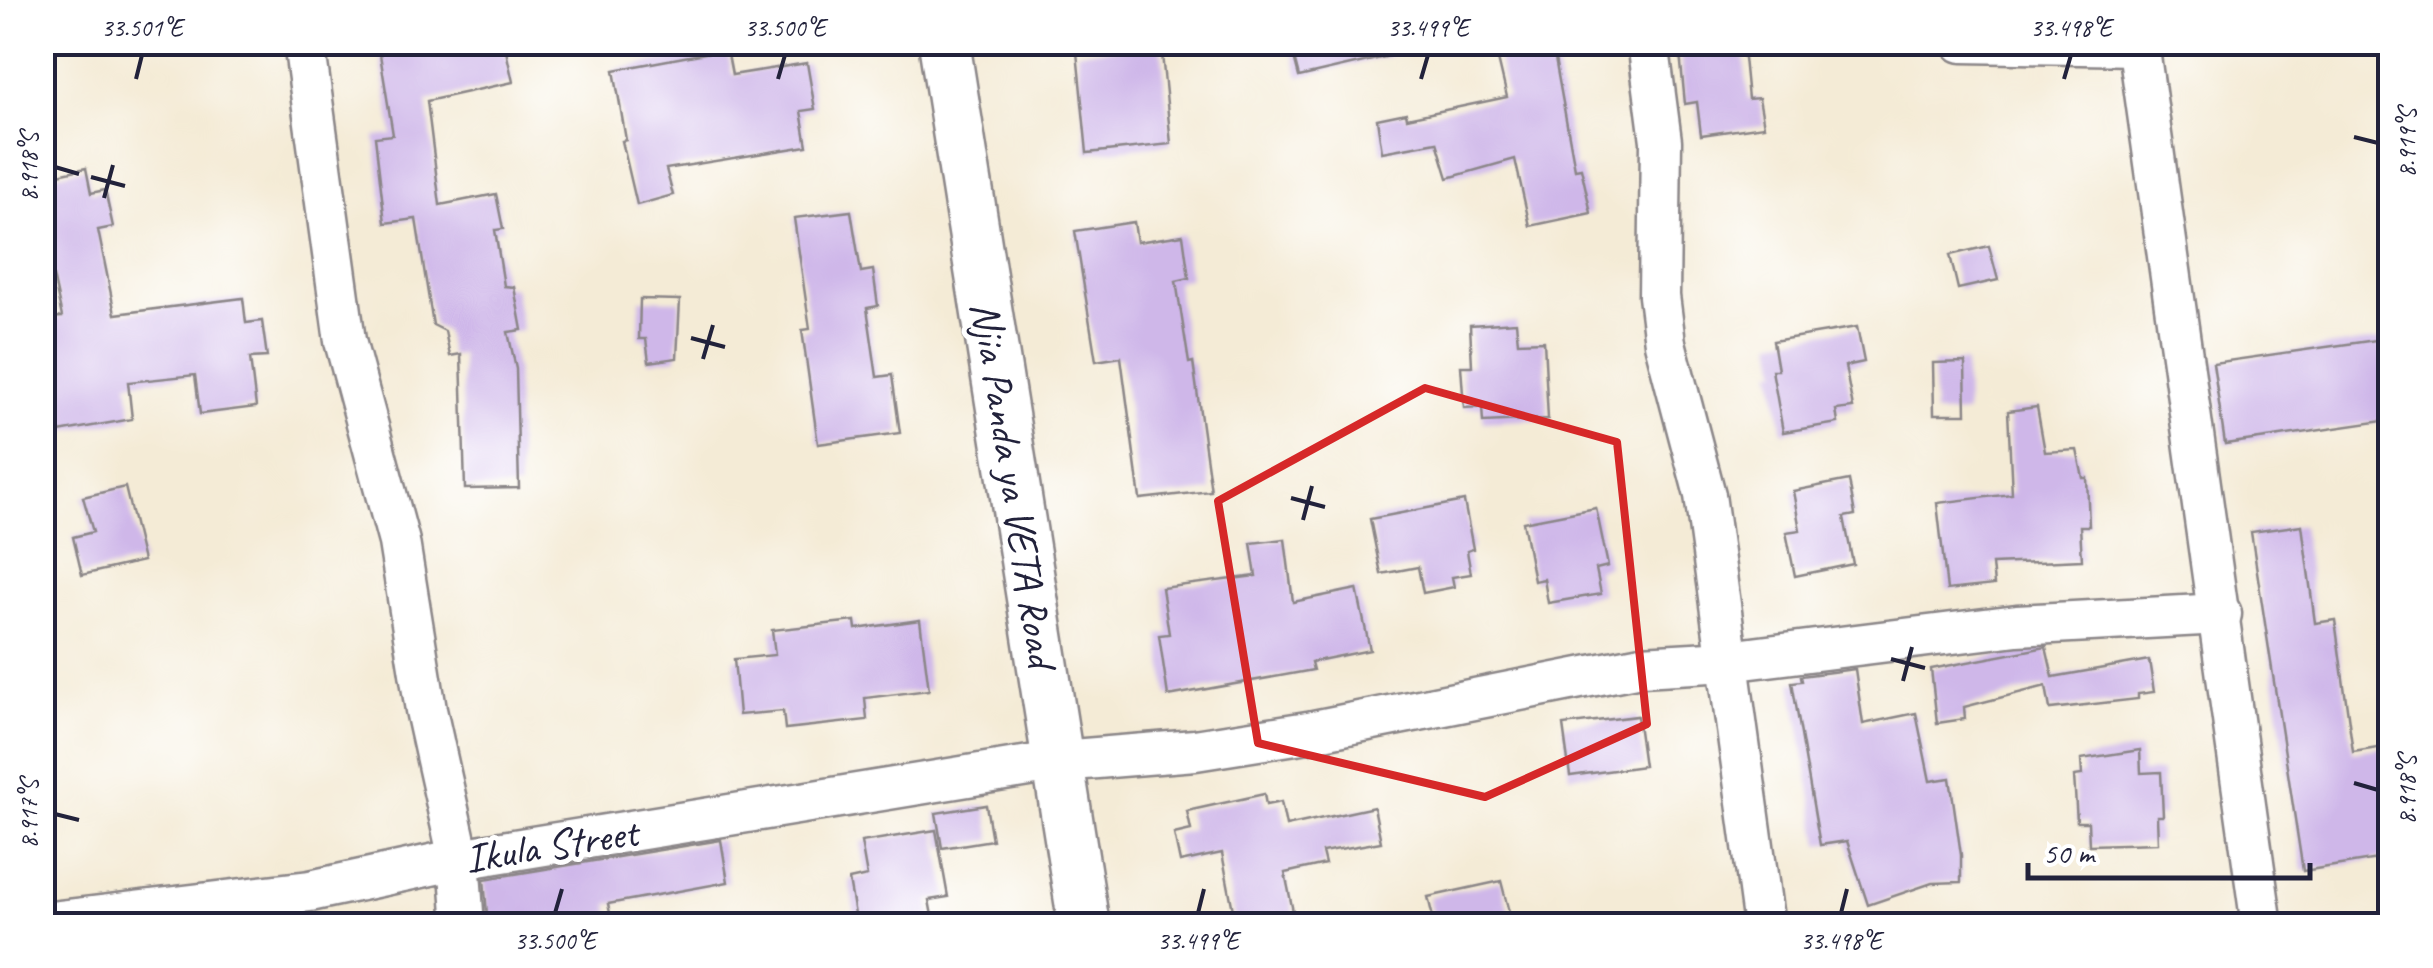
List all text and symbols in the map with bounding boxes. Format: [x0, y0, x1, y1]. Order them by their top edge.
text: 33.501°E [101, 12, 186, 44]
text: 33.500°E [744, 12, 829, 44]
text: 33.499°E [1387, 12, 1472, 44]
text: 33.498°E [2030, 12, 2115, 44]
text: 8.919°S [2391, 104, 2423, 178]
text: 8.918°S [13, 128, 45, 202]
street label: Njia Panda ya VETA Road [959, 298, 1070, 677]
text: 8.918°S [2391, 751, 2423, 825]
text: 8.917°S [13, 775, 45, 849]
street label: Ikula Street [461, 805, 645, 885]
scale bar [2028, 818, 2310, 880]
text: 50 m [2043, 834, 2096, 872]
text: 33.500°E [514, 925, 599, 957]
text: 33.499°E [1157, 925, 1242, 957]
text: 33.498°E [1800, 925, 1885, 957]

